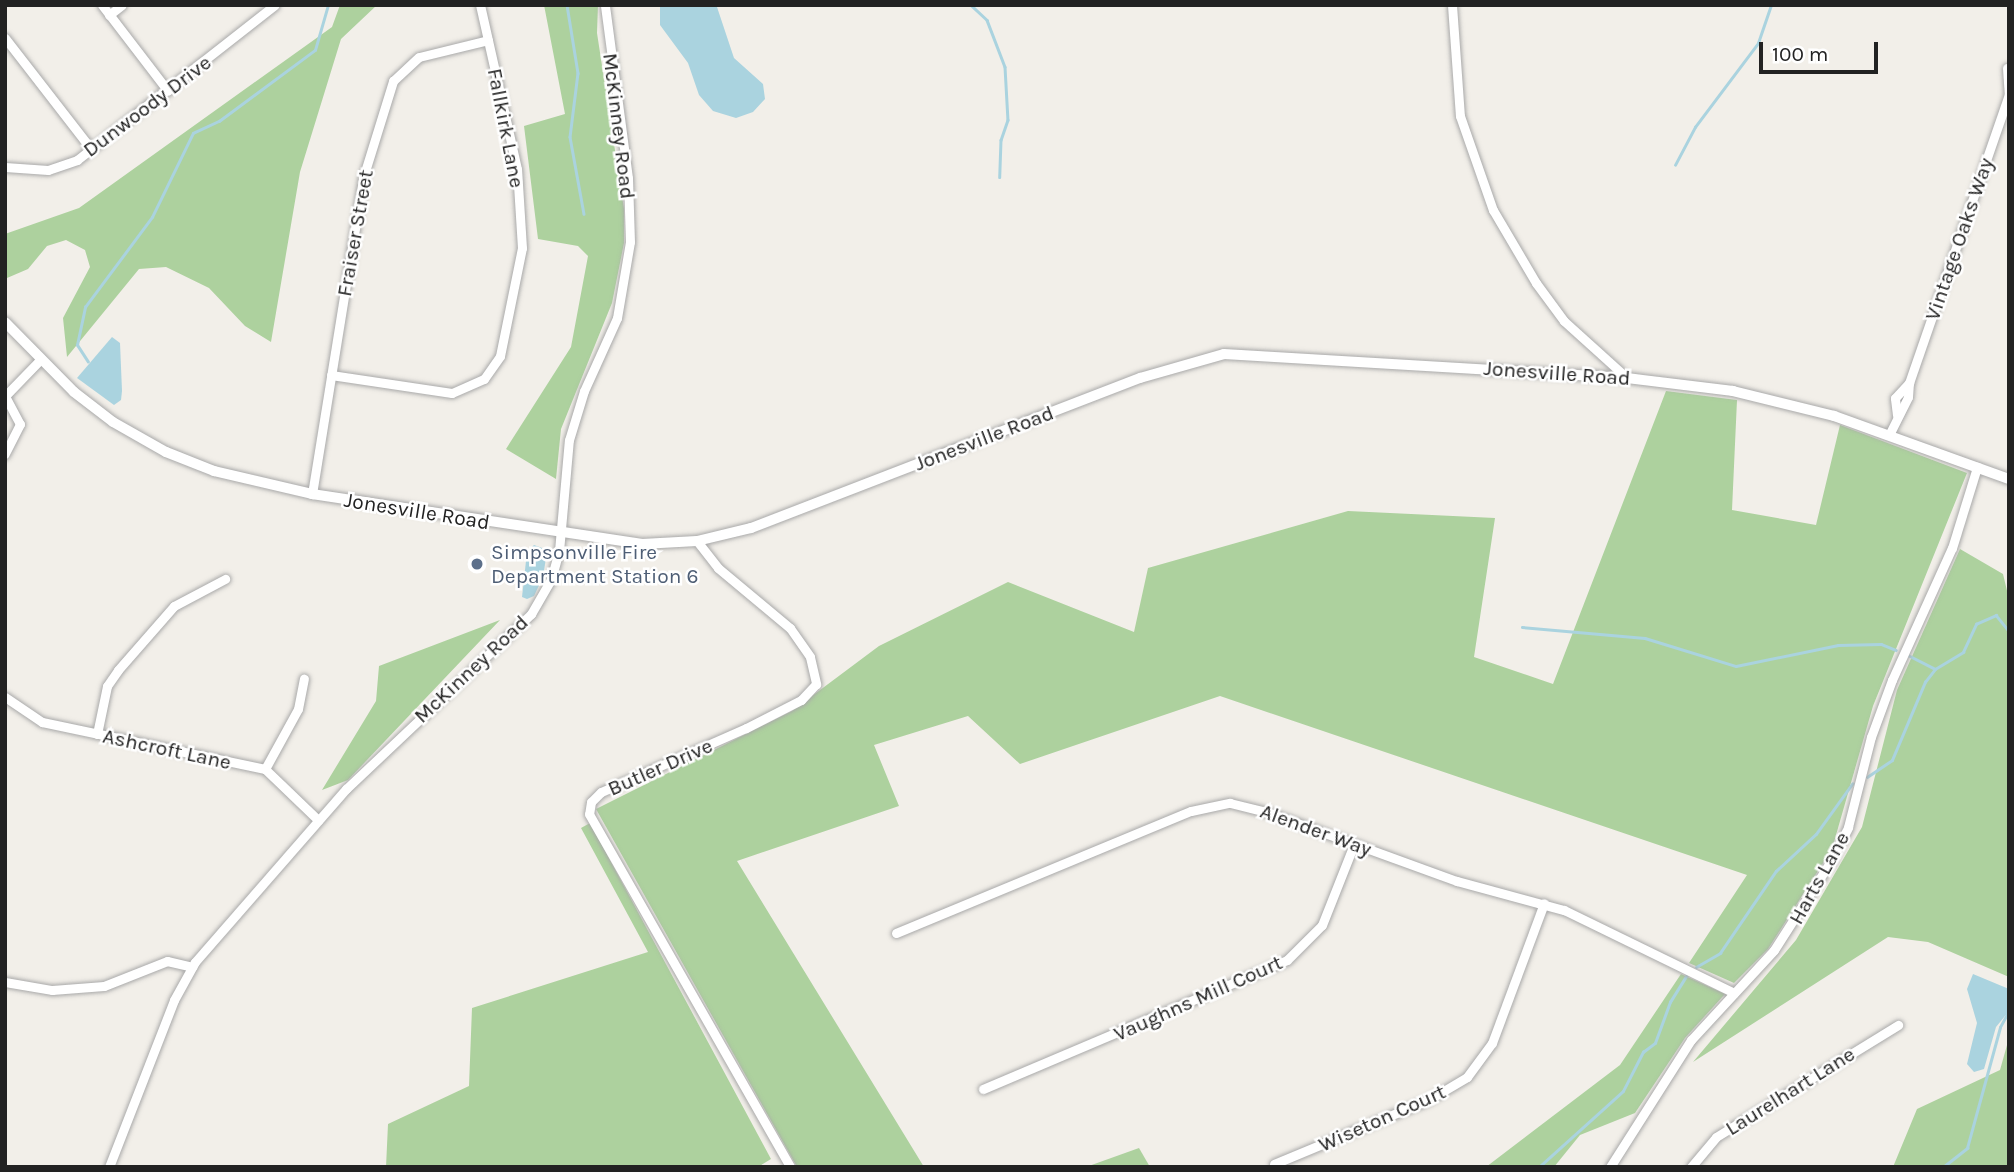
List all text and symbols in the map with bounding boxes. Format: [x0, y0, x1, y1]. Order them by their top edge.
scale bar [1762, 28, 1881, 72]
text: 100 m [1772, 42, 1829, 66]
street label: Dunwoody Drive [78, 50, 216, 162]
street label: McKinney Road [598, 52, 640, 200]
street label: Fallkirk Lane [482, 66, 530, 190]
street label: Vintage Oaks Way [1919, 154, 1999, 324]
street label: Fraiser Street [331, 168, 379, 298]
street label: Jonesville Road [1483, 355, 1631, 391]
street label: Jonesville Road [911, 400, 1057, 476]
street label: Jonesville Road [342, 487, 492, 535]
place label: Simpsonville Fire Department Station 6 [491, 539, 698, 589]
marker: Simpsonville Fire Department Station 6 [469, 556, 485, 572]
street label: McKinney Road [409, 610, 533, 728]
street label: Ashcroft Lane [101, 723, 233, 775]
street label: Butler Drive [604, 733, 716, 801]
street label: Alender Way [1257, 798, 1375, 862]
street label: Harts Lane [1783, 827, 1855, 929]
street label: Vaughns Mill Court [1110, 949, 1286, 1047]
street label: Laurelhart Lane [1721, 1041, 1859, 1141]
street label: Wiseton Court [1315, 1079, 1449, 1157]

